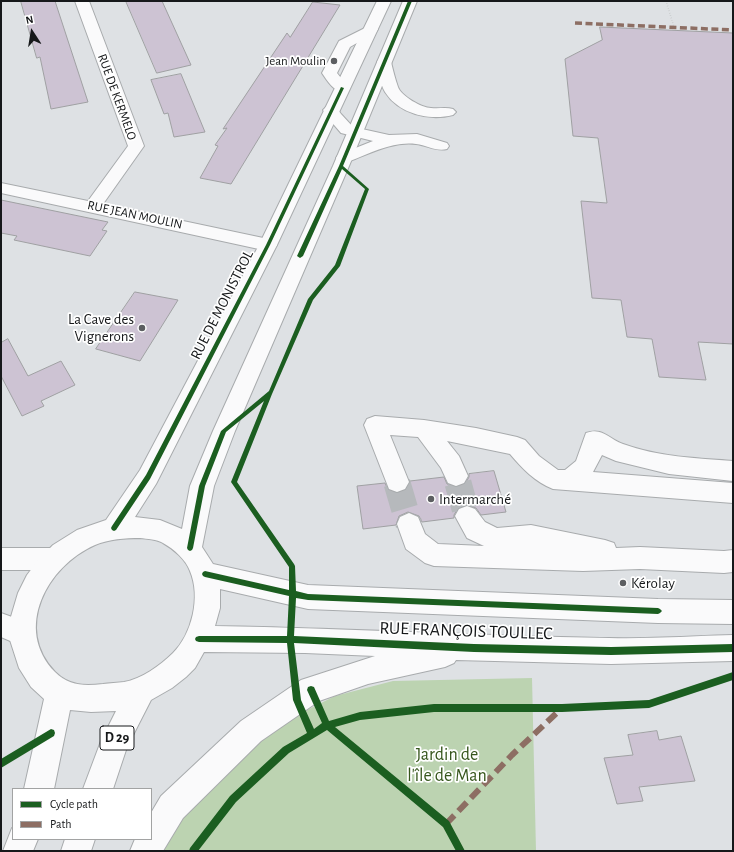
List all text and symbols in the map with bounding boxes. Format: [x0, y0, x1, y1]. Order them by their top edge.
north arrow [12, 12, 52, 52]
text: N [25, 14, 34, 26]
street label: RUE DE KERMELO [94, 52, 140, 142]
place label: Jean Moulin [265, 53, 326, 69]
marker: Jean Moulin [329, 56, 339, 66]
street label: RUE JEAN MOULIN [86, 197, 184, 233]
street label: RUE DE MONISTROL [187, 247, 257, 363]
place label: La Cave des Vignerons [68, 310, 134, 345]
marker: La Cave des Vignerons [137, 323, 147, 333]
place label: Intermarché [439, 490, 511, 508]
marker: Intermarché [426, 494, 436, 504]
place label: Kérolay [631, 574, 675, 592]
marker: Kérolay [618, 578, 628, 588]
street label: RUE FRANÇOIS TOULLEC [379, 617, 553, 645]
road number: D 29 [100, 726, 134, 750]
park label: Jardin de l'île de Man [407, 744, 487, 786]
legend [12, 788, 152, 840]
text: Cycle path [50, 798, 98, 810]
text: Path [50, 818, 72, 830]

